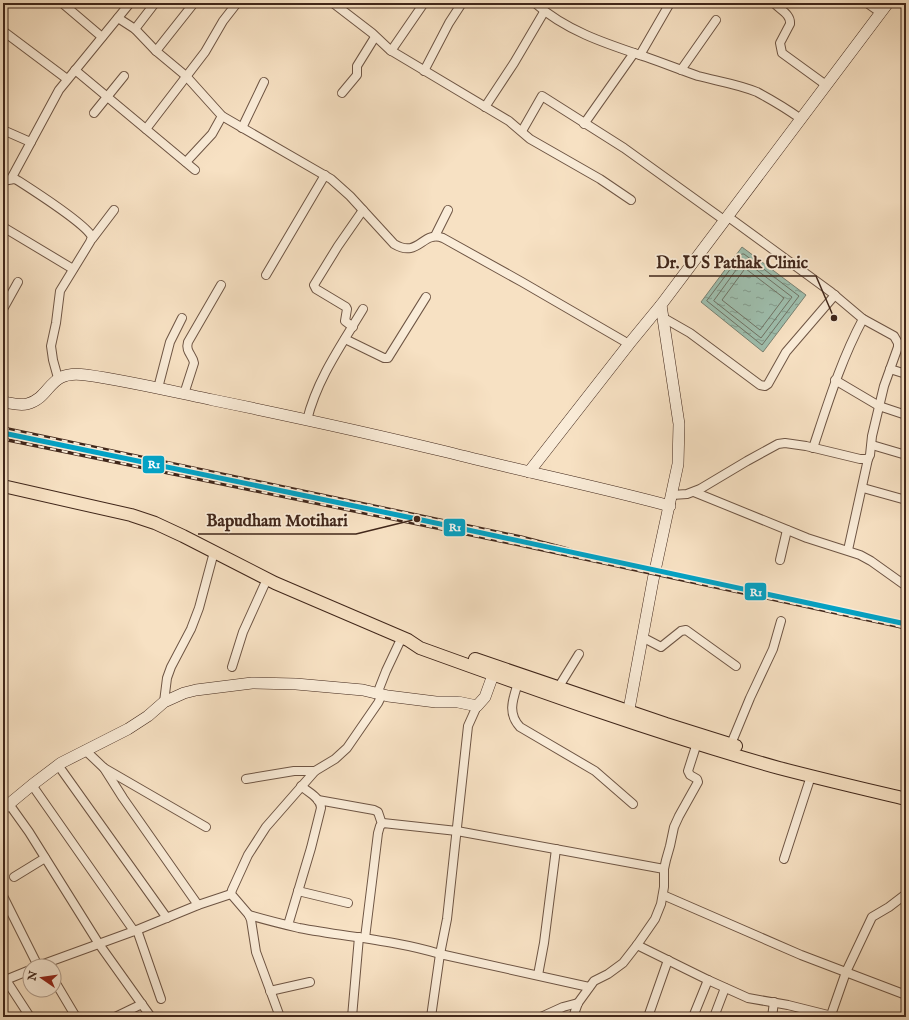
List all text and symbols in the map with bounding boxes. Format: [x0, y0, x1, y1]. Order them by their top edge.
callout: Dr. U S Pathak Clinic [649, 247, 816, 276]
text: Dr. U S Pathak Clinic [656, 253, 809, 274]
line badge: R1 [142, 455, 165, 474]
text: R1 [148, 458, 160, 472]
callout: Bapudham Motihari [198, 505, 356, 534]
text: Bapudham Motihari [206, 511, 348, 532]
line badge: R1 [443, 518, 466, 537]
text: R1 [449, 521, 461, 535]
line badge: R1 [744, 582, 767, 601]
text: R1 [750, 586, 762, 600]
north arrow [22, 958, 62, 998]
text: N [25, 969, 41, 983]

